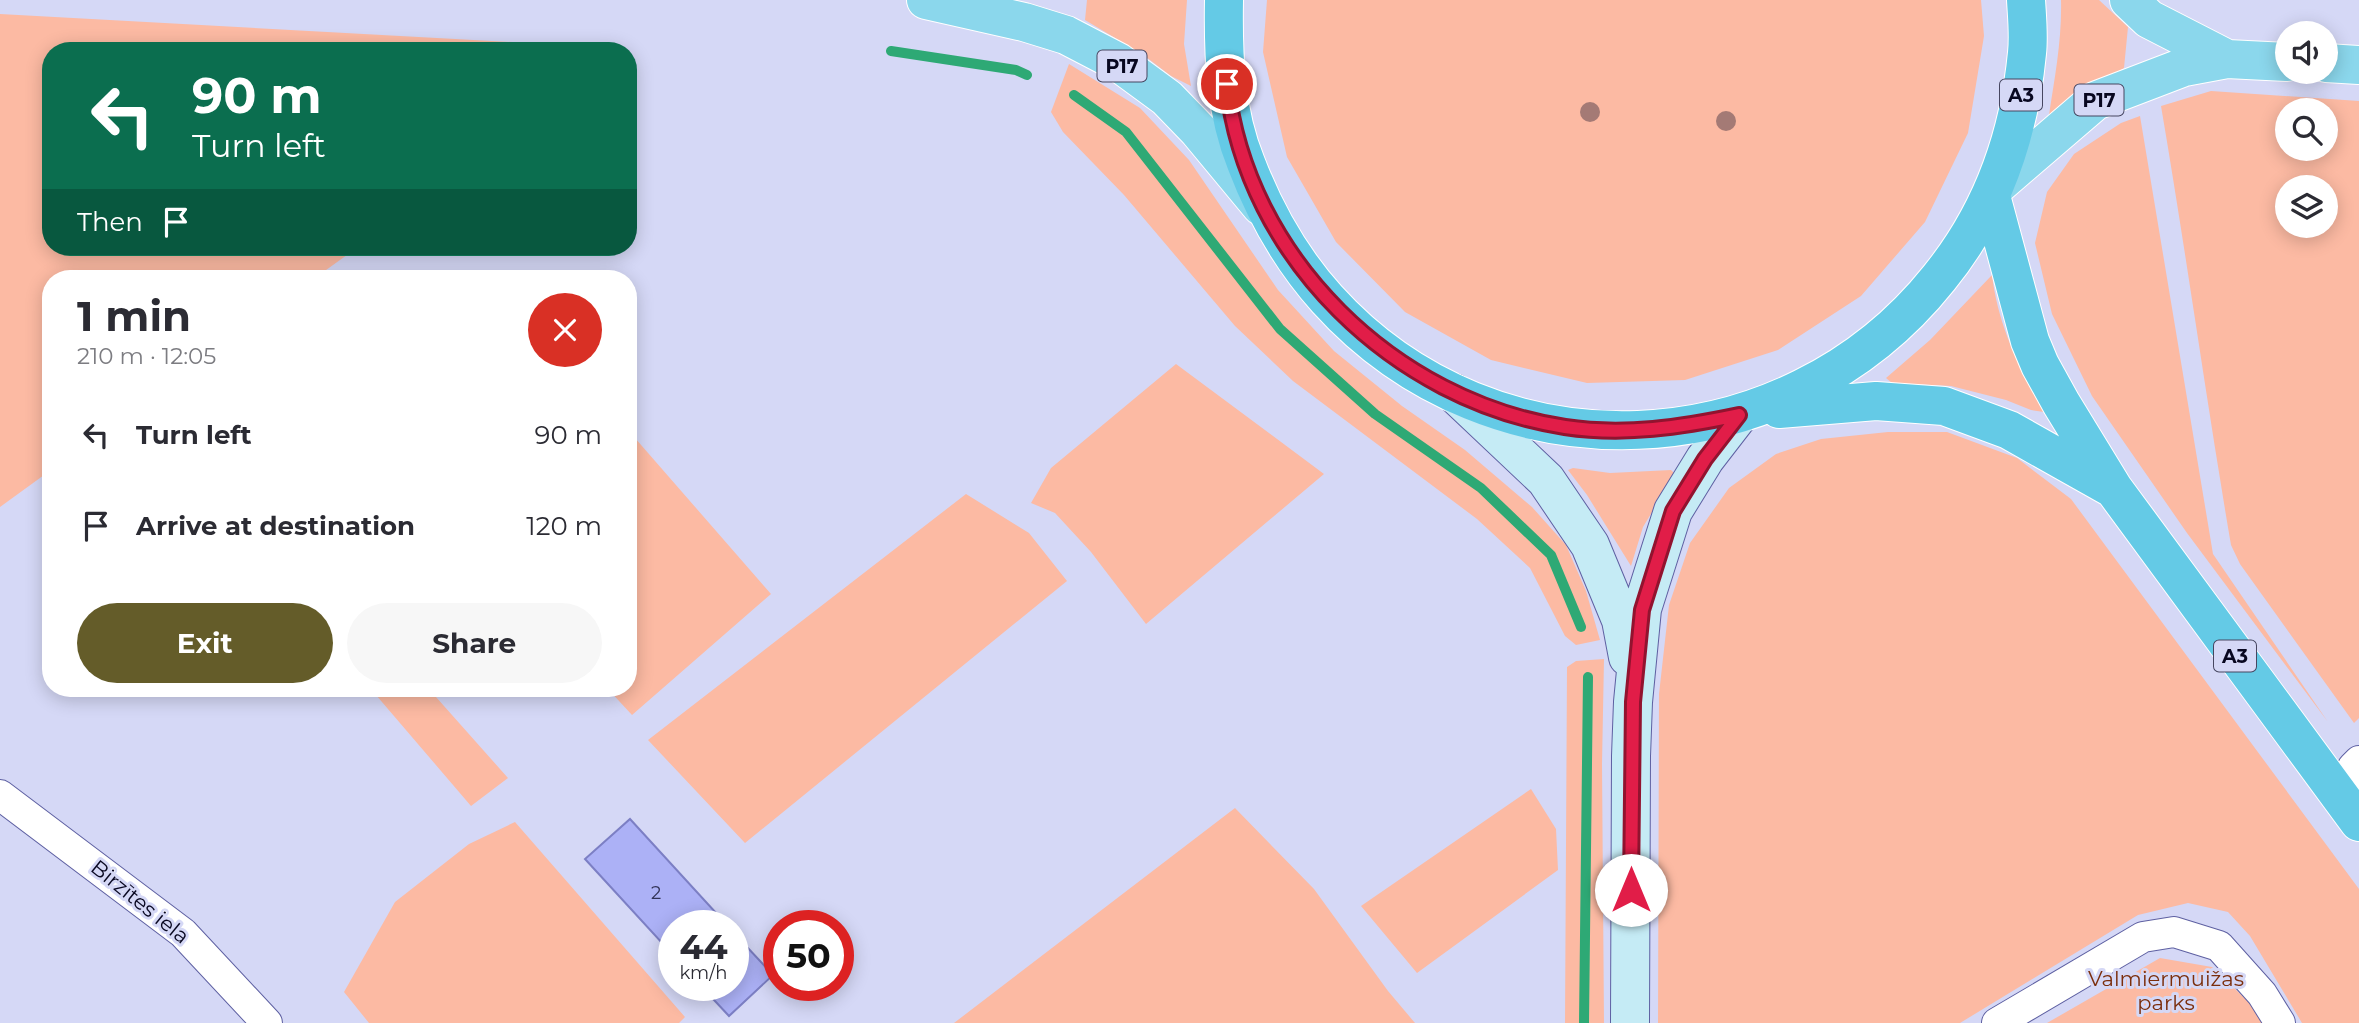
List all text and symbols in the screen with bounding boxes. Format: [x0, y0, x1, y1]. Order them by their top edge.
map controls [2275, 21, 2338, 238]
button: sound [2275, 21, 2338, 84]
road number: P17 [1098, 50, 1146, 82]
pin [1197, 54, 1257, 114]
icon: arrive [1208, 65, 1246, 103]
text: 90 m [192, 66, 322, 125]
icon: left [77, 70, 168, 161]
road number: A3 [2000, 80, 2042, 110]
road number: P17 [2074, 85, 2124, 116]
button: search [2275, 98, 2338, 161]
text: Turn left [192, 126, 326, 165]
button: layers [2275, 175, 2338, 238]
icon: arrive [157, 203, 195, 241]
text: Then [77, 206, 143, 238]
text: 1 min [77, 290, 191, 342]
button: close [528, 293, 602, 367]
text: 210 m · 12:05 [77, 342, 216, 370]
icon: left [77, 416, 115, 454]
text: Turn left [136, 419, 252, 451]
text: 90 m [535, 419, 602, 451]
icon: arrive [77, 507, 115, 545]
text: Arrive at destination [136, 510, 415, 542]
text: 120 m [526, 510, 602, 542]
button: Exit [77, 603, 333, 683]
button: Share [347, 603, 602, 683]
road number: A3 [2214, 640, 2256, 671]
position arrow [1594, 853, 1668, 927]
street label: Birzītes iela [86, 854, 194, 949]
house number: 2 [651, 882, 661, 904]
speed limit sign: 50 [763, 910, 854, 1001]
text: 44 [679, 925, 728, 968]
text: km/h [679, 962, 728, 984]
park label: Valmiermuižas parks [2088, 966, 2244, 1015]

